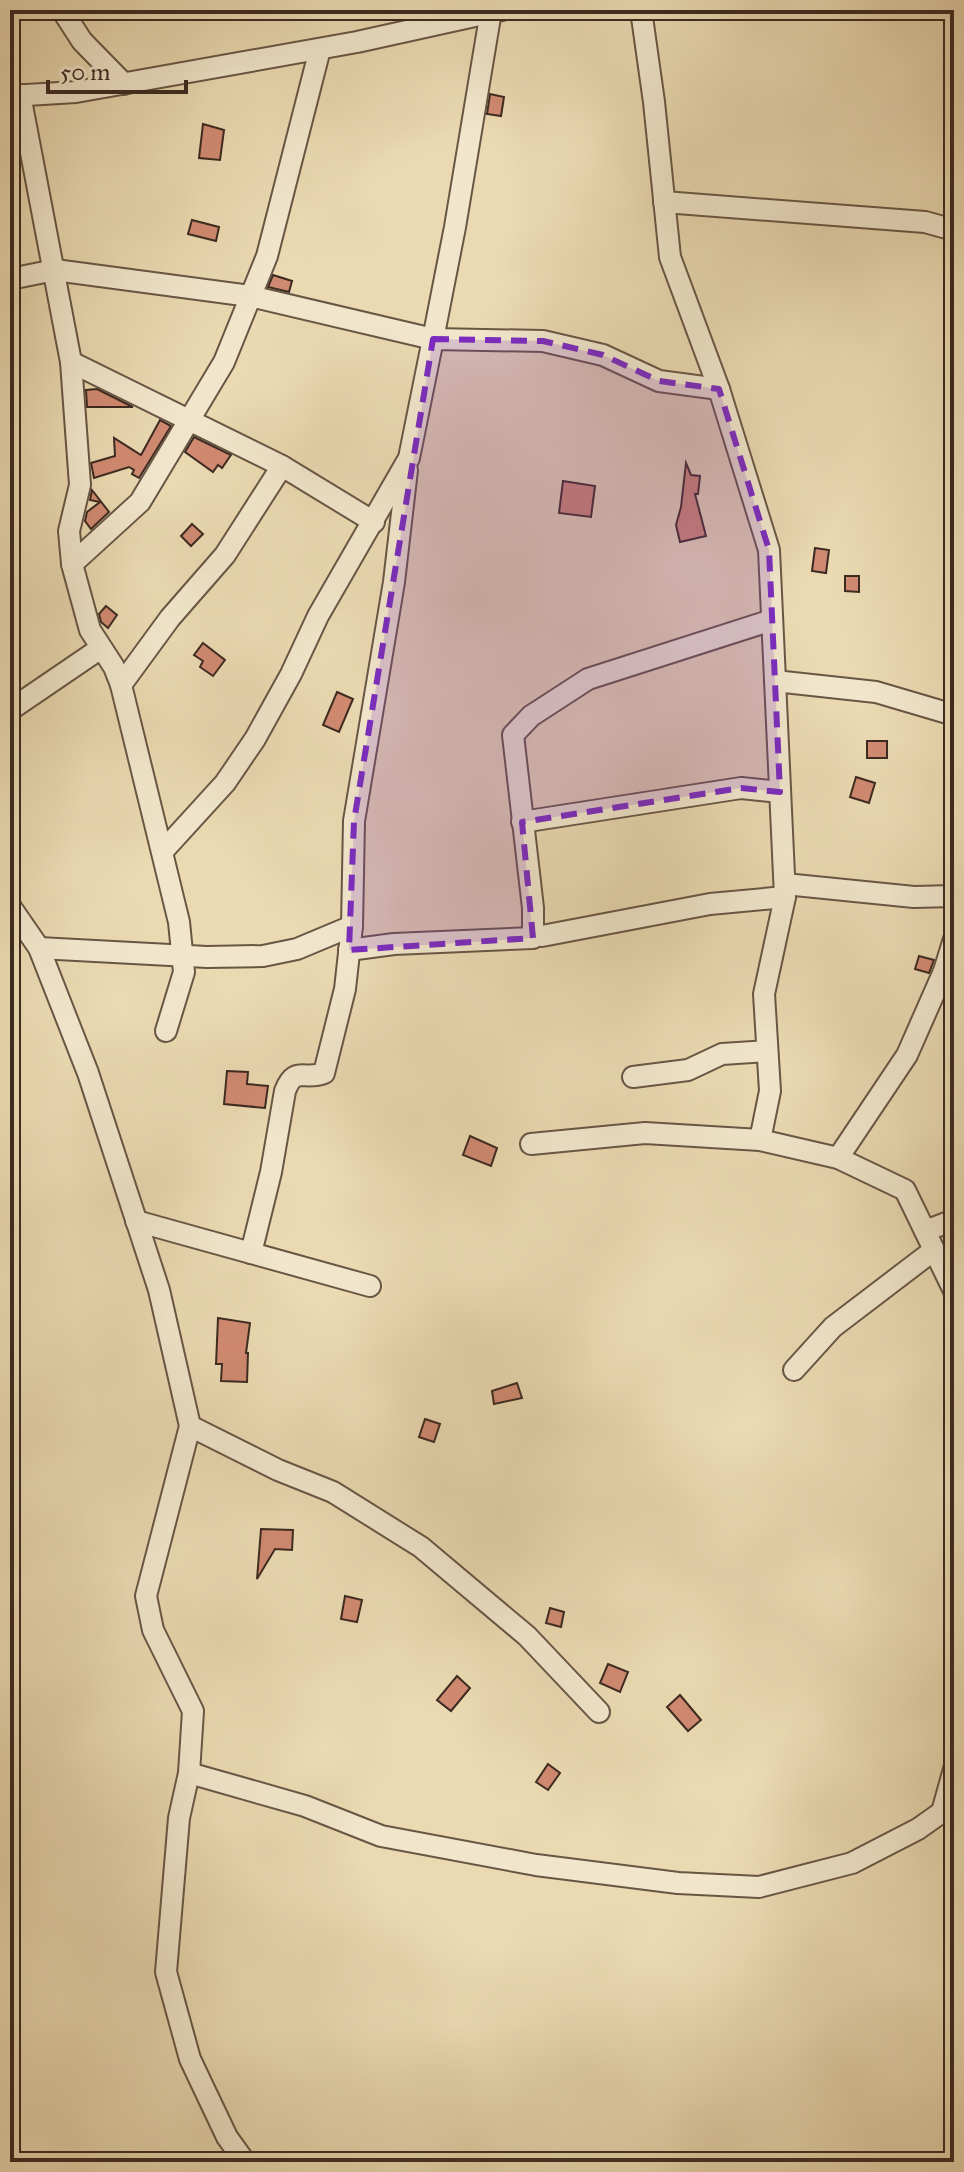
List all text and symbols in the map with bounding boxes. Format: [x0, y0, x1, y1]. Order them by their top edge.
scale bar [48, 44, 186, 94]
text: 50 m [60, 57, 110, 87]

